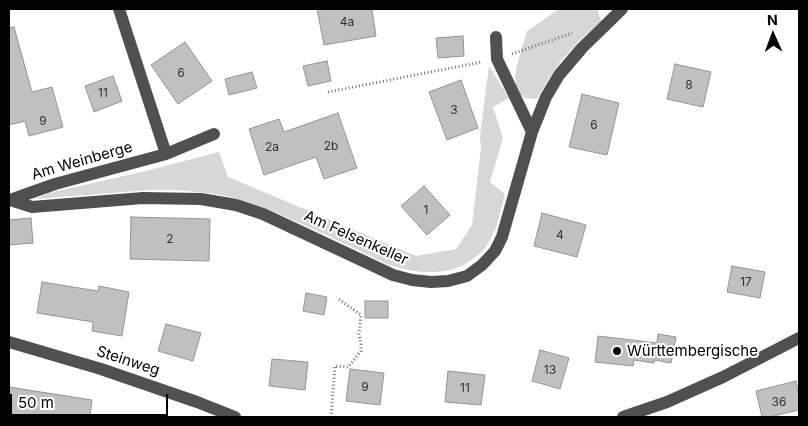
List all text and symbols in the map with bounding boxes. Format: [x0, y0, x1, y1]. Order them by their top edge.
north arrow [748, 10, 798, 60]
text: N [767, 11, 778, 28]
house number: 4a [340, 15, 354, 29]
house number: 6 [177, 66, 185, 80]
house number: 8 [685, 78, 693, 92]
house number: 11 [98, 86, 108, 100]
house number: 3 [450, 103, 458, 117]
house number: 9 [39, 114, 47, 128]
house number: 6 [590, 118, 598, 132]
street label: Am Weinberge [29, 138, 135, 184]
house number: 2b [324, 139, 338, 153]
house number: 2a [265, 140, 279, 154]
house number: 1 [424, 203, 428, 217]
street label: Am Felsenkeller [301, 207, 411, 269]
house number: 4 [556, 228, 564, 242]
house number: 2 [166, 232, 174, 246]
house number: 17 [740, 275, 752, 289]
street label: Steinweg [94, 342, 162, 380]
place label: Württembergische [627, 342, 758, 360]
marker: Württembergische [611, 345, 623, 357]
house number: 13 [544, 363, 556, 377]
house number: 9 [361, 380, 369, 394]
house number: 11 [460, 381, 470, 395]
scale bar [12, 384, 170, 416]
text: 50 m [18, 393, 54, 412]
house number: 36 [772, 395, 786, 409]

